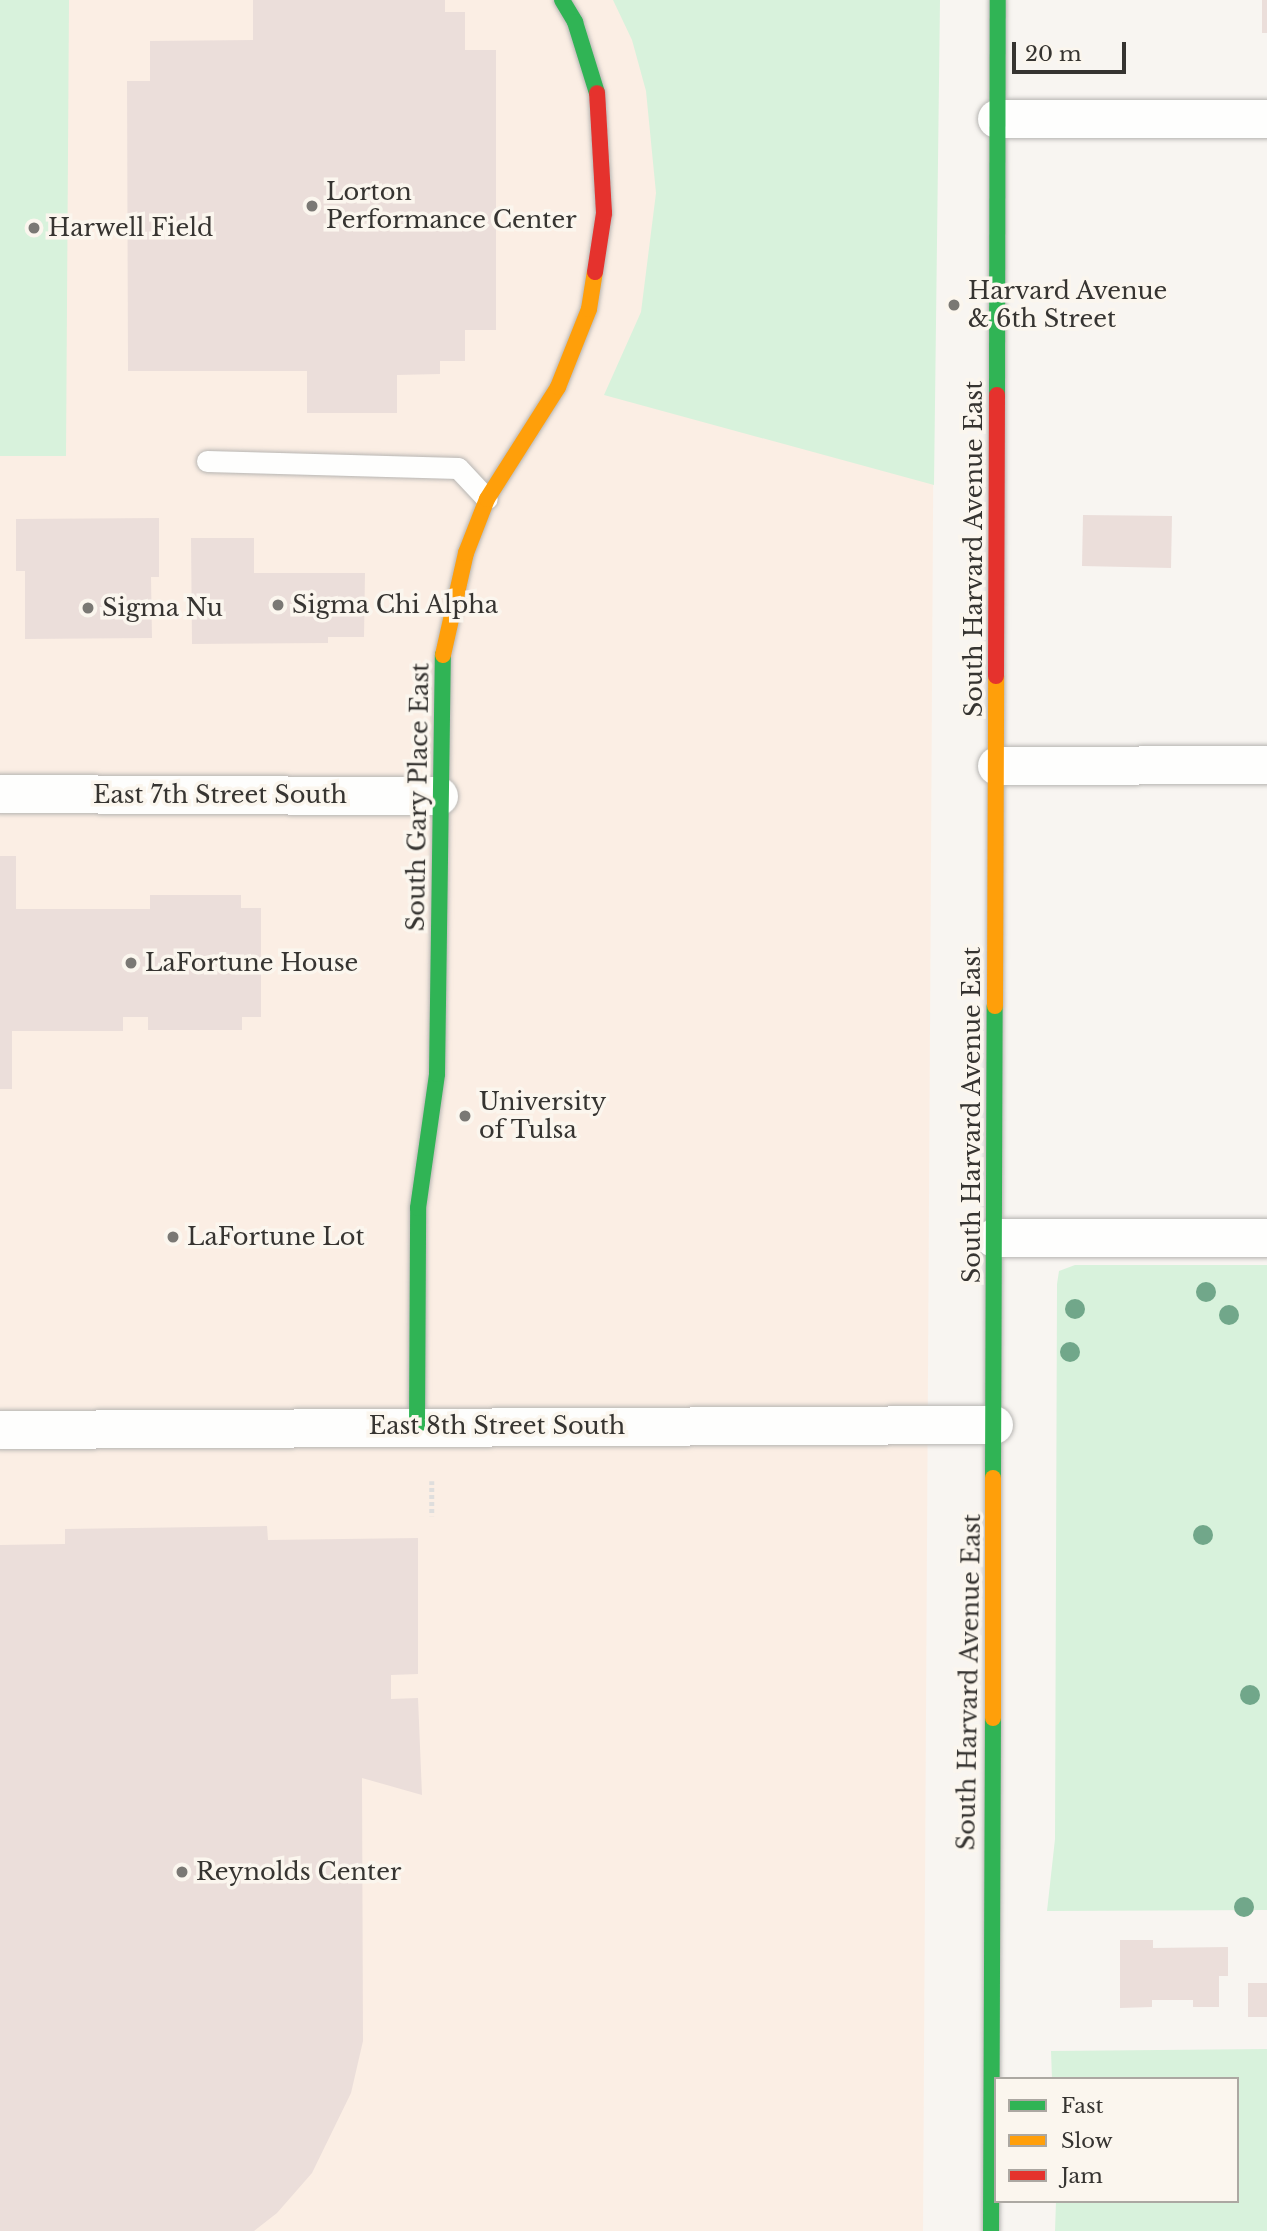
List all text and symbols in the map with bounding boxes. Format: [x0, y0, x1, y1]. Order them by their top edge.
scale bar [1015, 28, 1129, 72]
text: 20 m [1025, 41, 1082, 67]
place label: Lorton Performance Center [326, 178, 577, 234]
marker: Lorton Performance Center [304, 198, 320, 214]
place label: Harwell Field [48, 214, 213, 242]
marker: Harwell Field [26, 220, 42, 236]
place label: Harvard Avenue & 6th Street [968, 277, 1168, 333]
marker: Harvard Avenue & 6th Street [946, 297, 962, 313]
street label: South Harvard Avenue East [960, 380, 988, 718]
place label: Sigma Chi Alpha [292, 591, 499, 619]
place label: Sigma Nu [102, 594, 223, 622]
marker: Sigma Chi Alpha [270, 597, 286, 613]
marker: Sigma Nu [80, 600, 96, 616]
street label: South Gary Place East [401, 662, 435, 932]
street label: East 7th Street South [93, 781, 347, 809]
street label: South Harvard Avenue East [958, 946, 986, 1284]
place label: LaFortune House [145, 949, 358, 977]
marker: LaFortune House [123, 955, 139, 971]
place label: University of Tulsa [479, 1088, 606, 1144]
marker: University of Tulsa [457, 1108, 473, 1124]
place label: LaFortune Lot [187, 1223, 365, 1251]
marker: LaFortune Lot [165, 1229, 181, 1245]
street label: East 8th Street South [369, 1412, 625, 1440]
street label: South Harvard Avenue East [952, 1513, 986, 1851]
place label: Reynolds Center [196, 1858, 401, 1886]
marker: Reynolds Center [174, 1864, 190, 1880]
legend [994, 2077, 1239, 2203]
text: Fast [1061, 2093, 1103, 2119]
text: Slow [1061, 2128, 1113, 2154]
text: Jam [1061, 2163, 1103, 2189]

